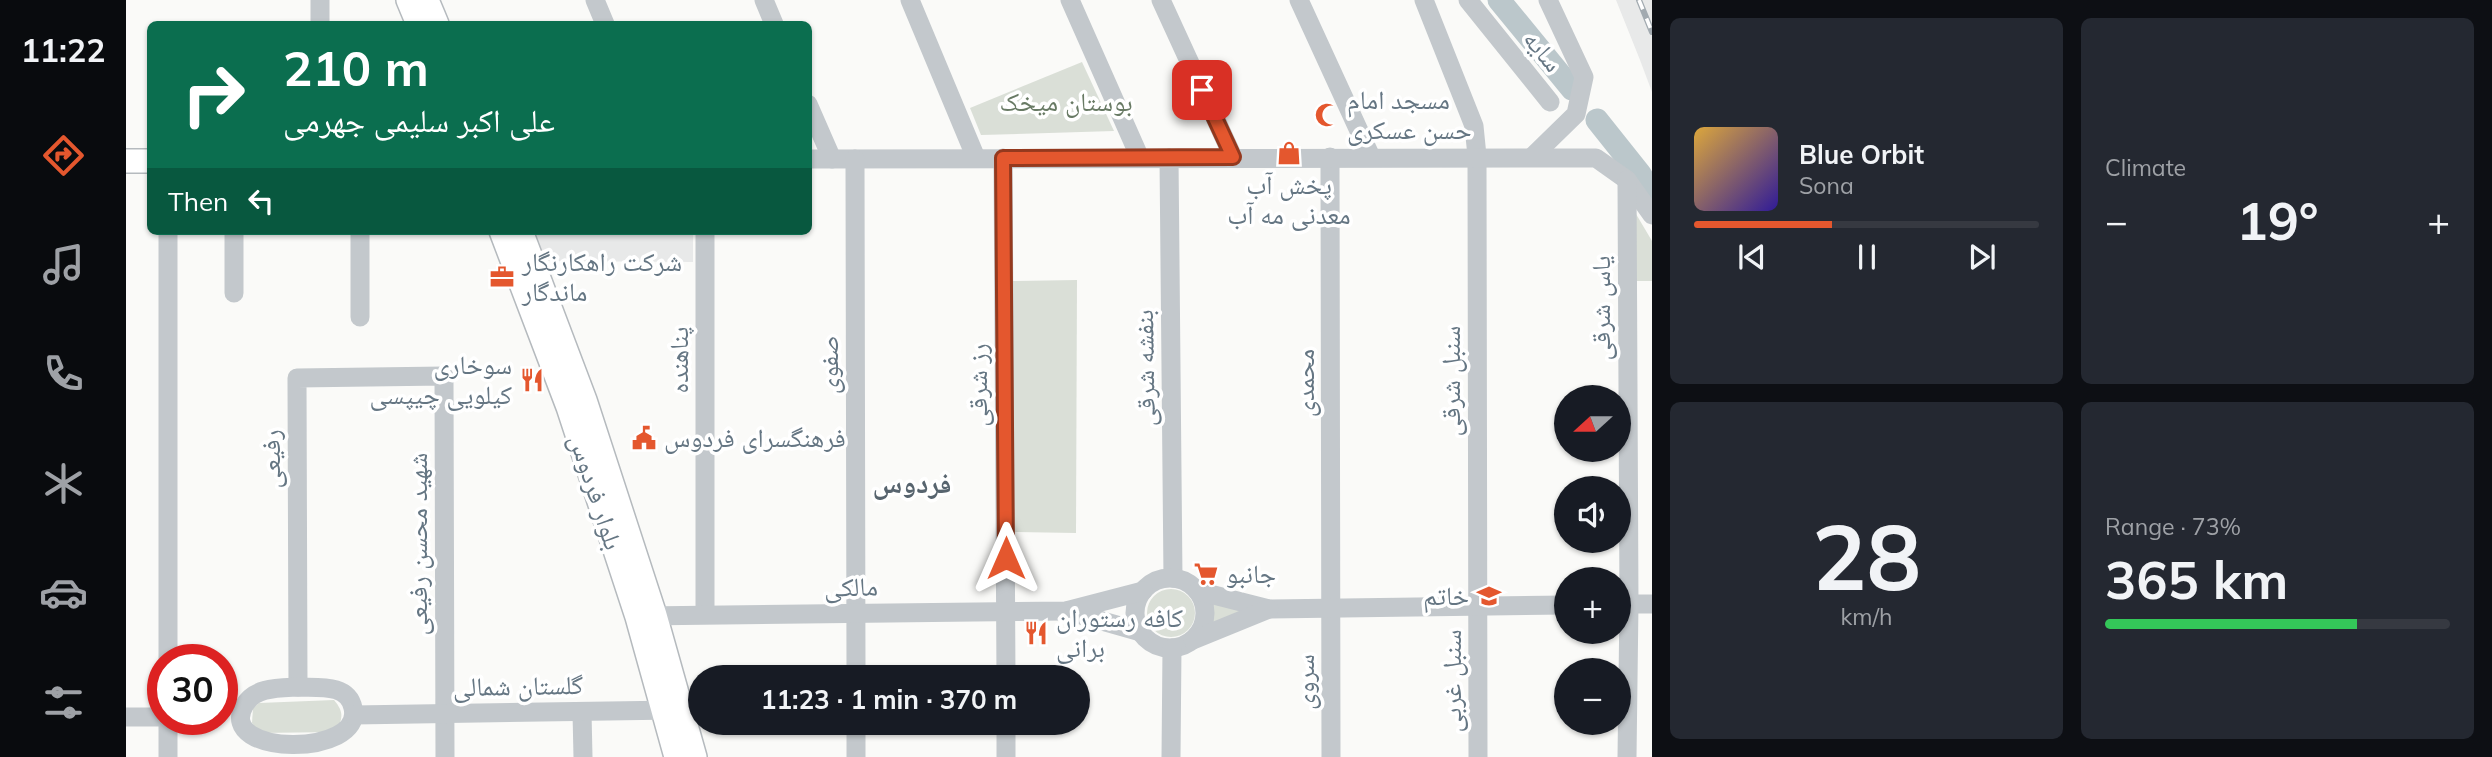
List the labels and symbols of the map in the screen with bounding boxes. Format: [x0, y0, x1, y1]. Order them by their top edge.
street label: سایه [1517, 23, 1570, 78]
pin [1172, 60, 1232, 120]
place label: مسجد امام حسن عسکری [1347, 83, 1472, 146]
park label: بوستان میخک [999, 85, 1133, 118]
mosque icon: مسجد امام حسن عسکری [1313, 101, 1341, 129]
shop icon: پخش آب معدنی مه آب [1275, 139, 1303, 167]
place label: پخش آب معدنی مه آب [1227, 168, 1351, 231]
place label: شرکت راهکارنگار ماندگار [521, 245, 682, 308]
street label: یاس شرقی [1584, 255, 1617, 361]
office icon: شرکت راهکارنگار ماندگار [488, 263, 516, 291]
street label: بنفشه شرقی [1127, 309, 1162, 427]
street label: سنبل شرقی [1434, 326, 1467, 436]
street label: پناهنده [662, 327, 695, 393]
street label: صفوی [812, 336, 845, 394]
street label: رز شرقی [961, 343, 994, 427]
place label: سوخاری كيلويی چيپسی [369, 348, 512, 411]
street label: محمدی [1288, 349, 1321, 417]
restaurant icon: سوخاری كيلويی چيپسی [518, 366, 546, 394]
north arrow [1554, 385, 1631, 462]
place label: فرهنگسرای فردوس [664, 421, 846, 454]
public building icon: فرهنگسرای فردوس [630, 424, 658, 452]
street label: رفیعی [254, 430, 287, 488]
street label: بلوار فردوس [562, 430, 631, 554]
street label: شهید محسن رفیعی [401, 453, 434, 635]
district label: فردوس [873, 465, 951, 500]
position arrow [969, 521, 1043, 595]
place label: جانبو [1226, 557, 1276, 590]
supermarket icon: جانبو [1192, 560, 1220, 588]
street label: مالکی [824, 570, 878, 603]
place label: خاتم [1423, 579, 1469, 613]
school or university icon: خاتم [1475, 582, 1503, 610]
place label: كافه رستوران برانى [1056, 601, 1183, 664]
restaurant icon: كافه رستوران برانى [1022, 619, 1050, 647]
street label: سنبل غربی [1435, 629, 1468, 733]
speed limit sign: 30 [147, 644, 238, 735]
street label: سروی [1288, 654, 1321, 710]
street label: گلستان شمالی [453, 668, 584, 703]

